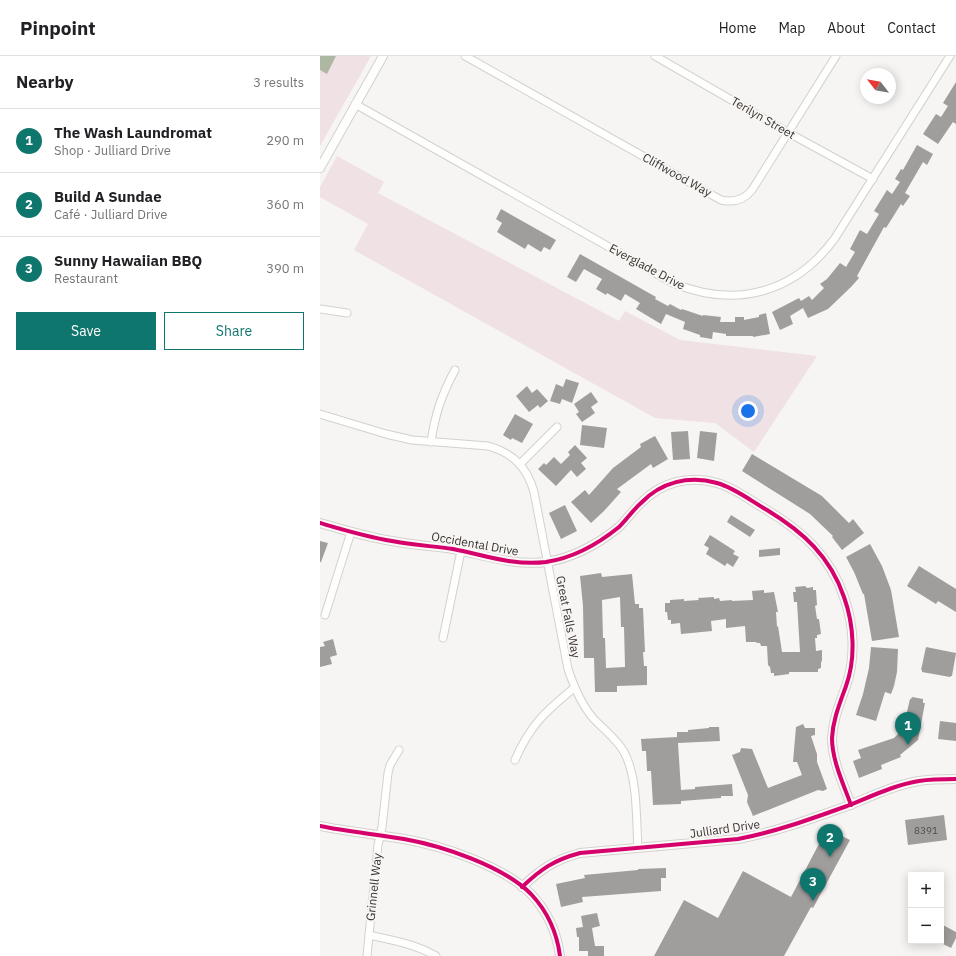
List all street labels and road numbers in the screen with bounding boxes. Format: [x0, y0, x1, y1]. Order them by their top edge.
street label: Terilyn Street [728, 93, 798, 142]
street label: Cliffwood Way [640, 149, 714, 200]
street label: Everglade Drive [607, 240, 688, 293]
street label: Occidental Drive [430, 528, 520, 559]
street label: Great Falls Way [553, 575, 584, 659]
street label: Julliard Drive [689, 816, 761, 841]
street label: Grinnell Way [362, 852, 385, 922]

